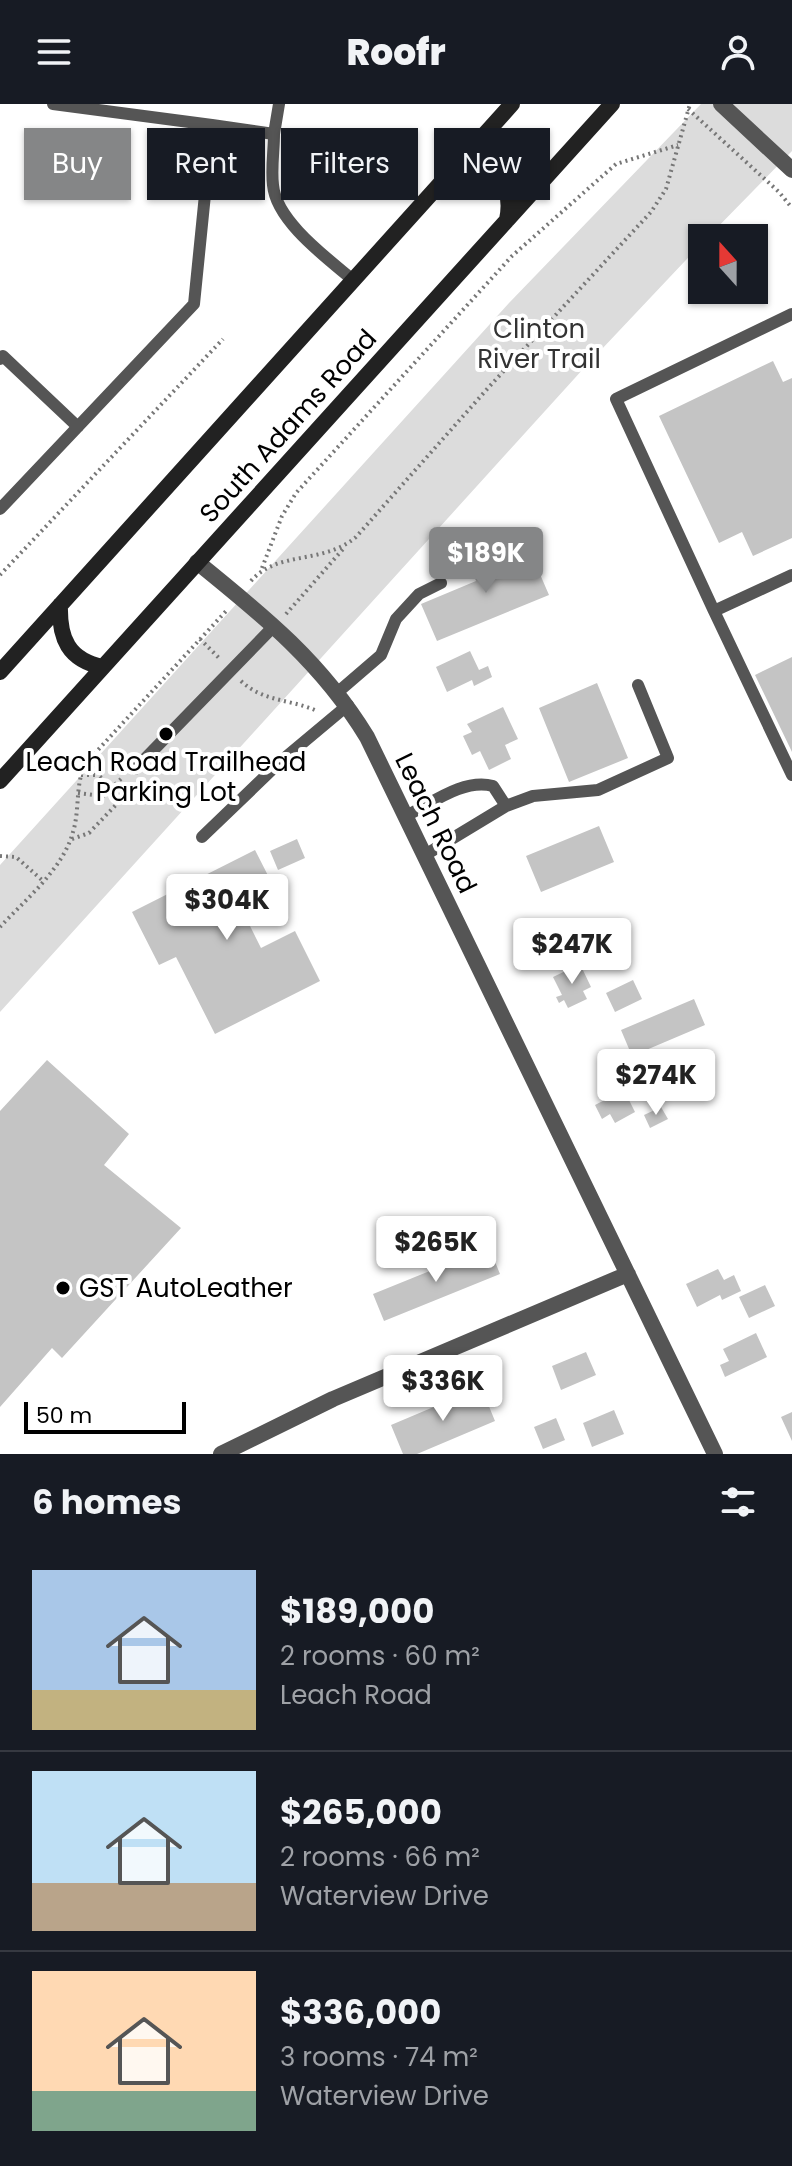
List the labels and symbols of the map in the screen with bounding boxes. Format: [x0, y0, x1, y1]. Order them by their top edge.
north arrow [688, 224, 768, 304]
park label: Clinton River Trail [477, 311, 601, 377]
street label: South Adams Road [191, 321, 385, 531]
pin: $189K [430, 527, 542, 595]
marker: Leach Road Trailhead Parking Lot [157, 725, 175, 743]
place label: Leach Road Trailhead Parking Lot [26, 744, 306, 810]
street label: Leach Road [387, 747, 485, 899]
pin: $304K [171, 874, 283, 942]
pin: $247K [516, 918, 628, 986]
pin: $274K [600, 1049, 712, 1117]
pin: $265K [380, 1216, 492, 1284]
place label: GST AutoLeather [79, 1270, 293, 1306]
marker: GST AutoLeather [54, 1279, 72, 1297]
pin: $336K [387, 1355, 499, 1423]
scale bar [24, 1398, 186, 1434]

